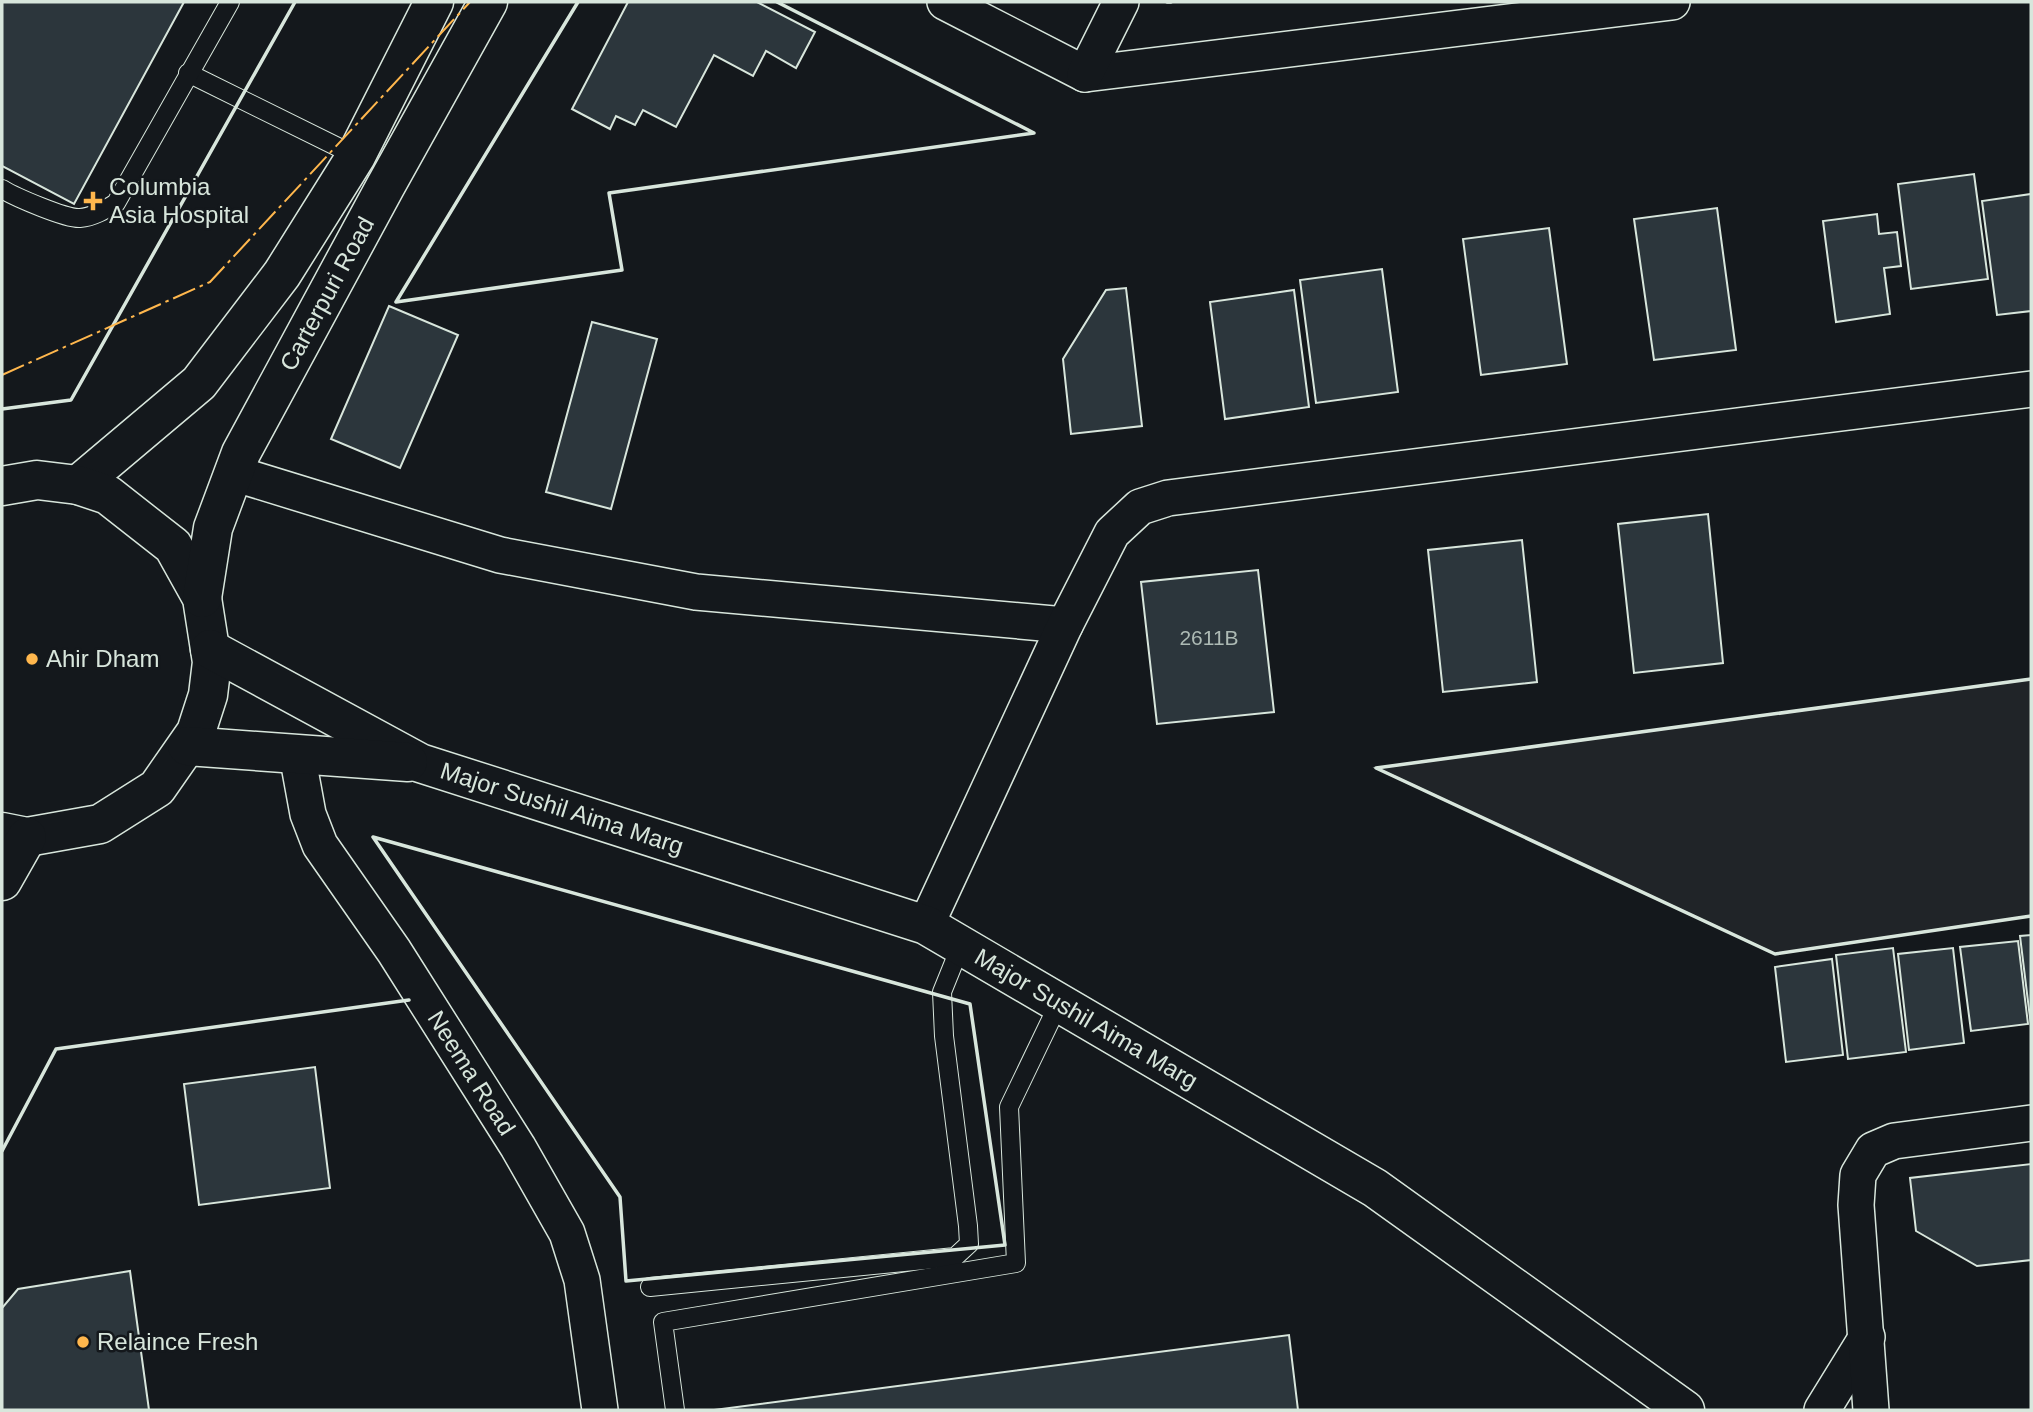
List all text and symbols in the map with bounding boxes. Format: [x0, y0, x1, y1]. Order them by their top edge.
place label: Columbia Asia Hospital [109, 173, 249, 228]
marker: Columbia Asia Hospital [83, 191, 103, 211]
street label: Carterpuri Road [274, 212, 379, 375]
house number: 2611B [1179, 626, 1239, 649]
place label: Ahir Dham [46, 645, 159, 672]
marker: Ahir Dham [24, 651, 40, 667]
street label: Major Sushil Aima Marg [437, 756, 687, 859]
street label: Major Sushil Aima Marg [970, 943, 1203, 1094]
street label: Neema Road [422, 1006, 521, 1140]
place label: Relaince Fresh [97, 1328, 258, 1355]
marker: Relaince Fresh [75, 1334, 91, 1350]

